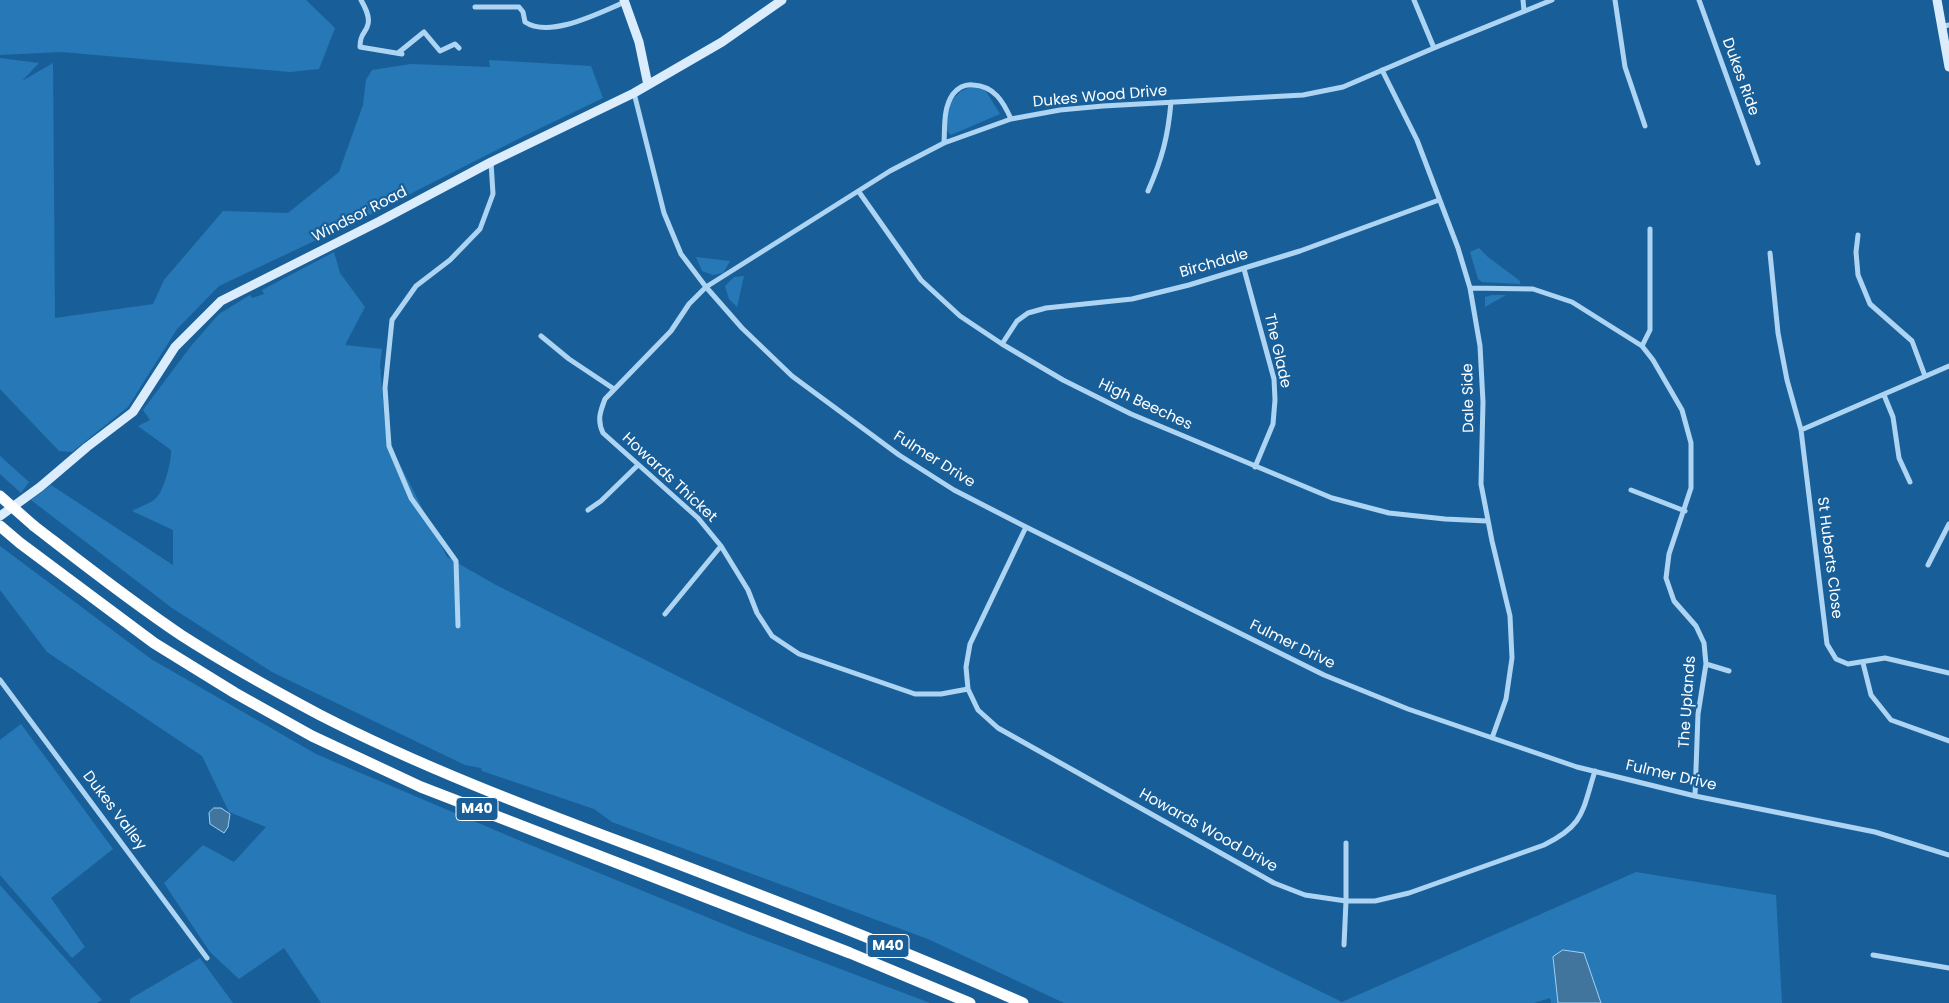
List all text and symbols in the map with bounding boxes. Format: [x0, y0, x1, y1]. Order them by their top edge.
street label: Dukes Ride [1718, 36, 1762, 118]
street label: Dukes Wood Drive [1032, 82, 1168, 112]
street label: Windsor Road [310, 183, 410, 247]
street label: Birchdale [1178, 246, 1250, 282]
street label: The Glade [1260, 312, 1294, 390]
street label: Dale Side [1459, 363, 1479, 433]
street label: High Beeches [1095, 375, 1195, 435]
street label: Fulmer Drive [890, 428, 978, 492]
street label: Howards Thicket [618, 429, 720, 527]
street label: St Huberts Close [1813, 496, 1845, 620]
street label: Fulmer Drive [1246, 617, 1338, 673]
street label: The Uplands [1676, 655, 1700, 749]
street label: Fulmer Drive [1624, 757, 1718, 795]
street label: Dukes Valley [78, 768, 150, 854]
street label: Howards Wood Drive [1136, 785, 1280, 877]
road number: M40 [456, 798, 498, 821]
road number: M40 [867, 934, 909, 958]

